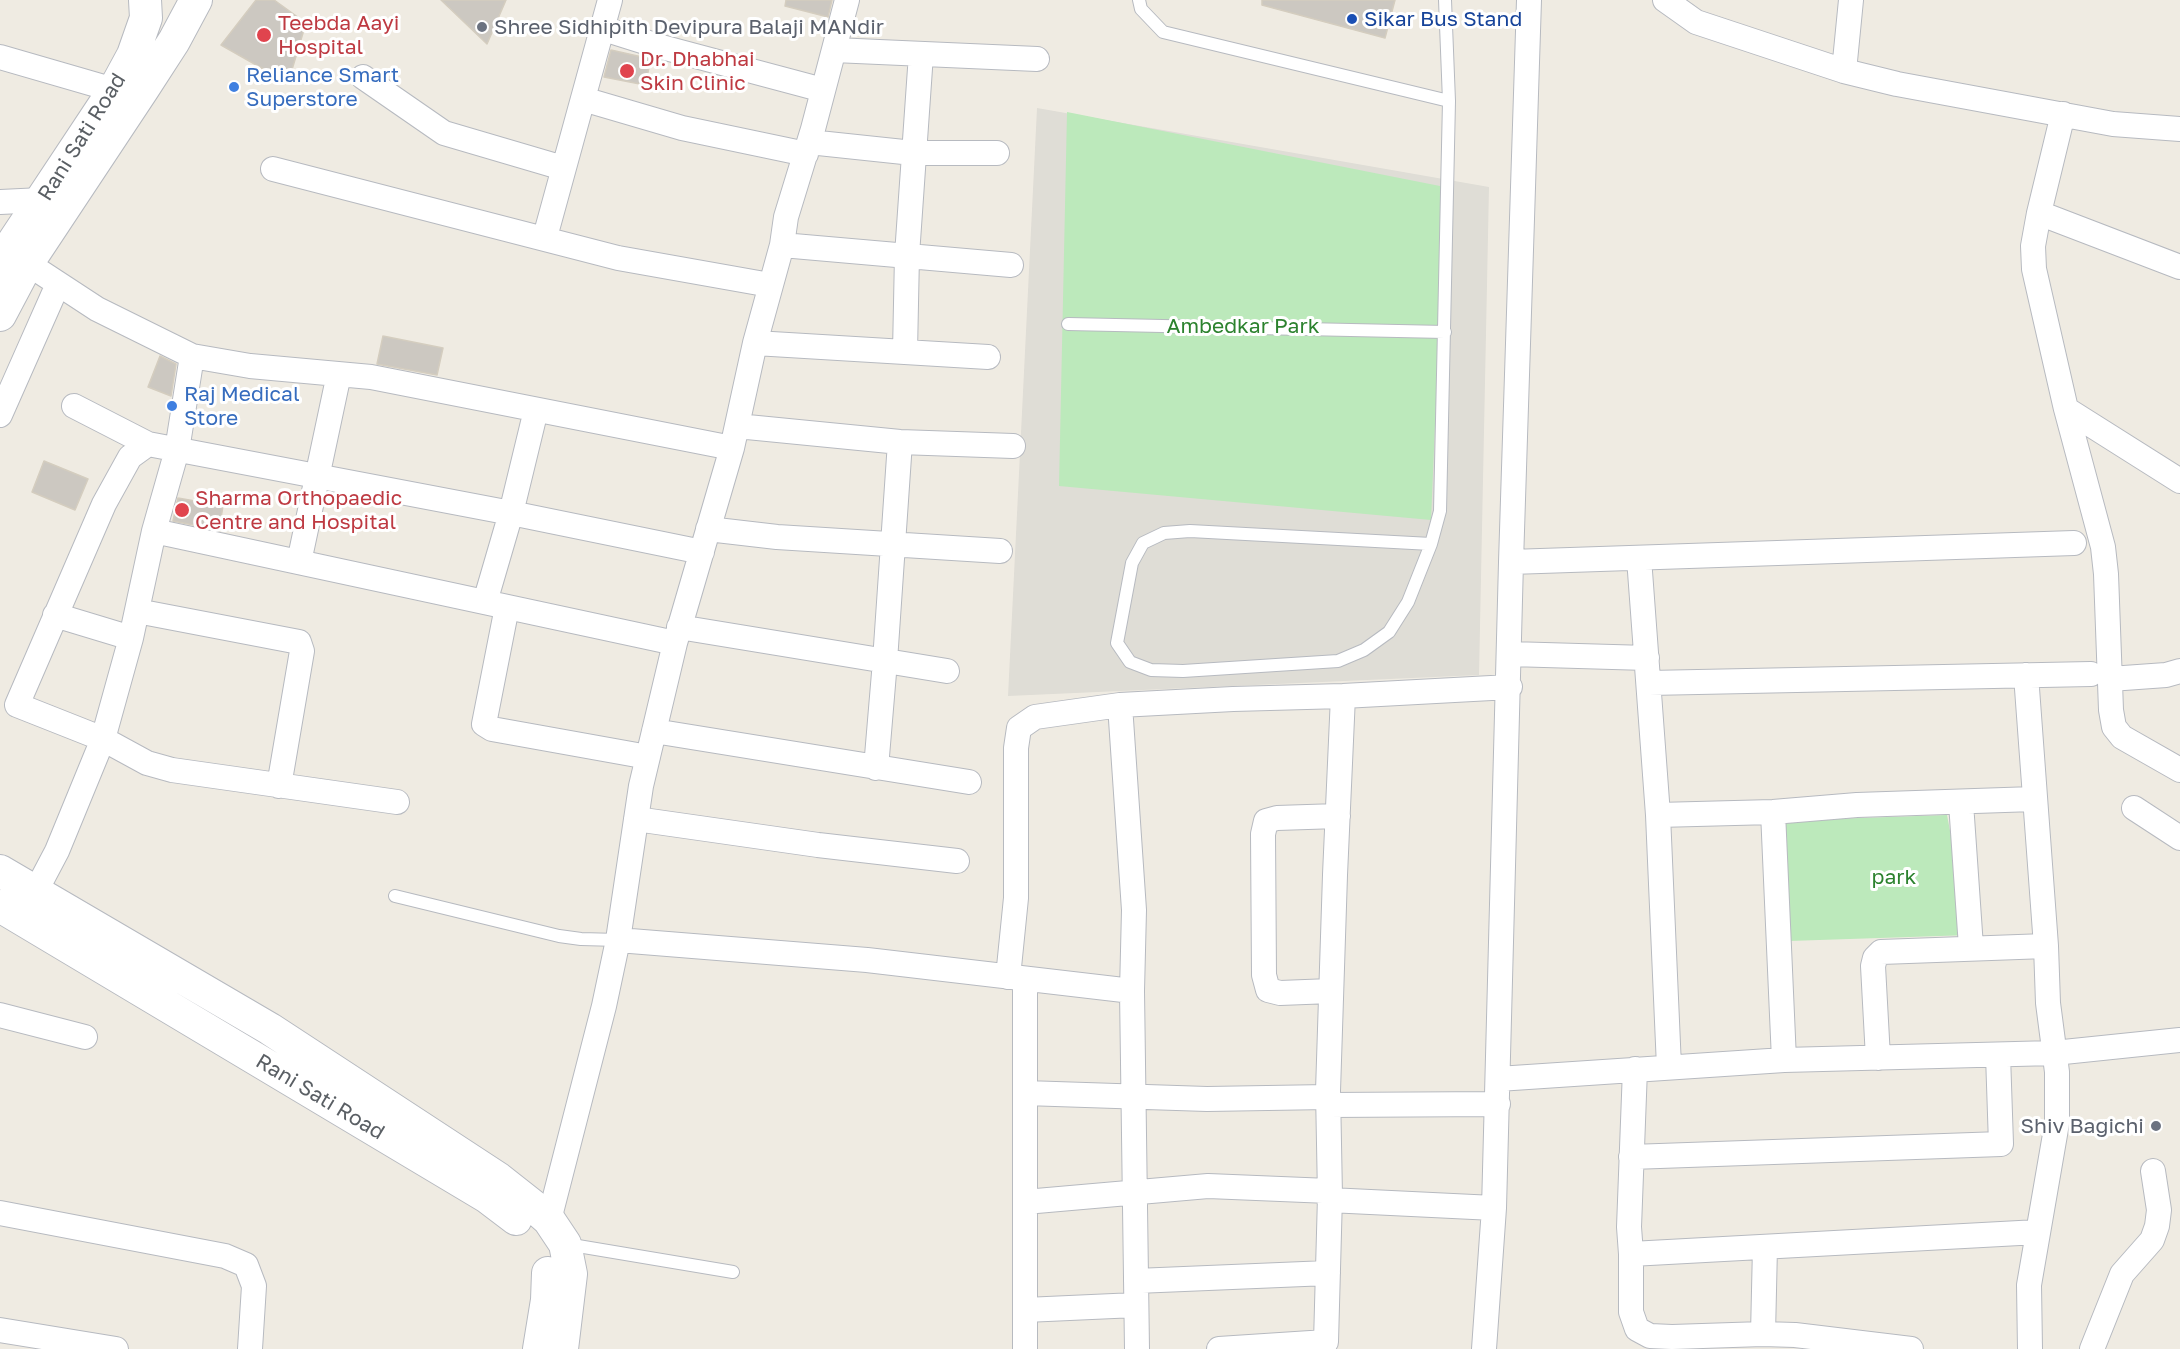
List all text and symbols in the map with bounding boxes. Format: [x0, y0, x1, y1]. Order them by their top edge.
place label: Sikar Bus Stand [1364, 6, 1522, 32]
place label: Teebda Aayi Hospital [278, 10, 399, 60]
marker: Sikar Bus Stand [1345, 12, 1359, 26]
place label: Shree Sidhipith Devipura Balaji MANdir [494, 14, 884, 40]
marker: Shree Sidhipith Devipura Balaji MANdir [475, 20, 489, 34]
marker: Teebda Aayi Hospital [255, 26, 273, 44]
place label: Dr. Dhabhai Skin Clinic [640, 46, 755, 96]
place label: Reliance Smart Superstore [246, 62, 399, 112]
marker: Dr. Dhabhai Skin Clinic [618, 62, 636, 80]
street label: Rani Sati Road [33, 69, 131, 205]
marker: Reliance Smart Superstore [227, 80, 241, 94]
park label: Ambedkar Park [1166, 313, 1320, 339]
place label: Raj Medical Store [184, 381, 300, 431]
marker: Raj Medical Store [165, 399, 179, 413]
place label: Sharma Orthopaedic Centre and Hospital [195, 485, 402, 535]
marker: Sharma Orthopaedic Centre and Hospital [173, 501, 191, 519]
park label: park [1872, 864, 1916, 890]
street label: Rani Sati Road [251, 1049, 389, 1145]
place label: Shiv Bagichi [2021, 1113, 2144, 1139]
marker: Shiv Bagichi [2149, 1119, 2163, 1133]

